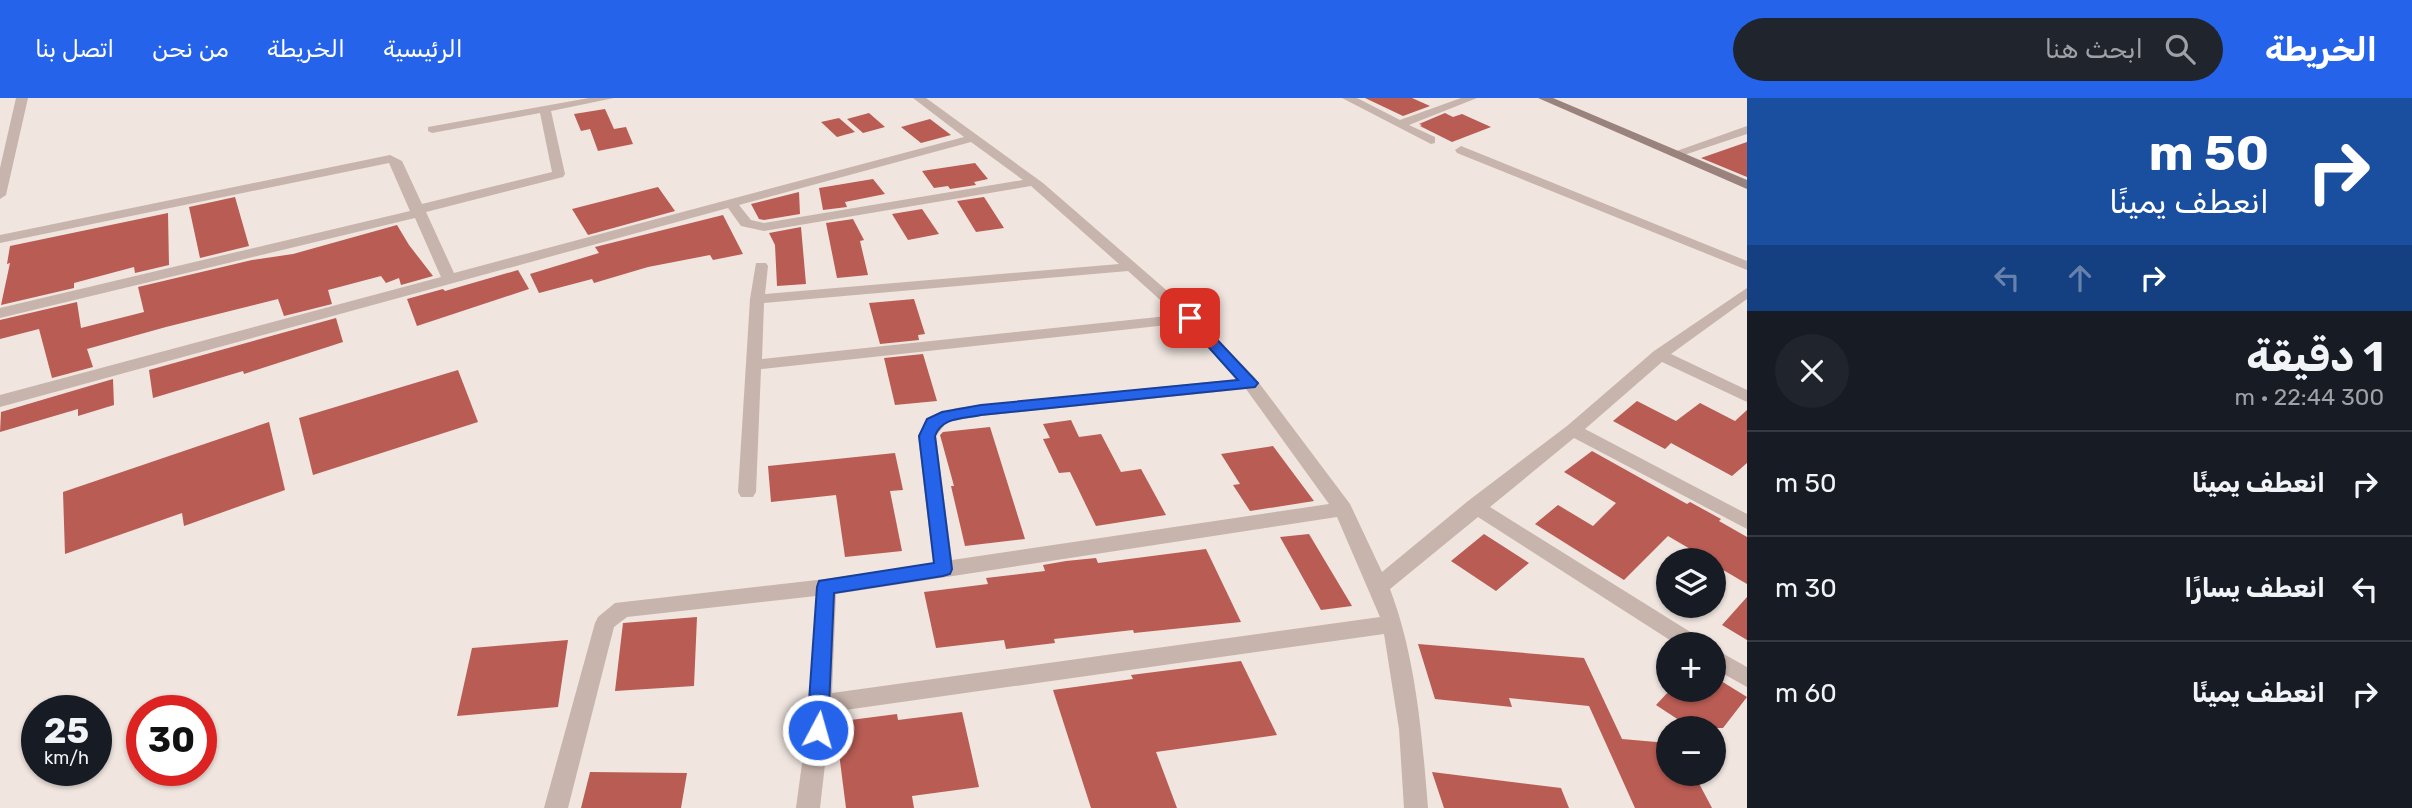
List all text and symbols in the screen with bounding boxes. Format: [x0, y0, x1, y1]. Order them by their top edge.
search box [1733, 18, 2223, 81]
icon: search [2161, 30, 2199, 68]
text: الخريطة [2265, 30, 2377, 69]
text: ابحث هنا [2045, 34, 2143, 65]
text: اتصل بنا [35, 35, 114, 63]
text: من نحن [152, 35, 229, 63]
text: الخريطة [267, 35, 345, 63]
text: الرئيسية [383, 35, 463, 63]
text: 50 m [2149, 124, 2269, 182]
icon: right [2293, 126, 2384, 217]
text: انعطف يمينًا [2109, 183, 2269, 221]
icon: left [1988, 259, 2026, 297]
icon: ahead [2061, 259, 2099, 297]
icon: right [2134, 259, 2172, 297]
pin [1160, 288, 1220, 348]
icon: arrive [1171, 299, 1209, 337]
text: 1 دقيقة [2246, 332, 2384, 382]
button: close [1775, 334, 1849, 408]
text: 300 m · 22:44 [2235, 383, 2384, 411]
icon: right [2346, 465, 2384, 503]
text: 50 m [1775, 468, 1836, 499]
text: انعطف يمينًا [2192, 468, 2325, 499]
map controls [1656, 548, 1726, 786]
button: layers [1656, 548, 1726, 618]
icon: left [2346, 570, 2384, 608]
text: 30 m [1775, 573, 1837, 604]
text: انعطف يسارًا [2184, 573, 2325, 604]
button: + [1656, 632, 1726, 702]
icon: right [2346, 675, 2384, 713]
text: 60 m [1775, 678, 1837, 709]
text: انعطف يمينًا [2192, 678, 2325, 709]
position arrow [781, 693, 855, 767]
speed limit sign: 30 [126, 695, 217, 786]
text: 25 [44, 710, 89, 752]
button: − [1656, 716, 1726, 786]
text: km/h [44, 747, 89, 769]

